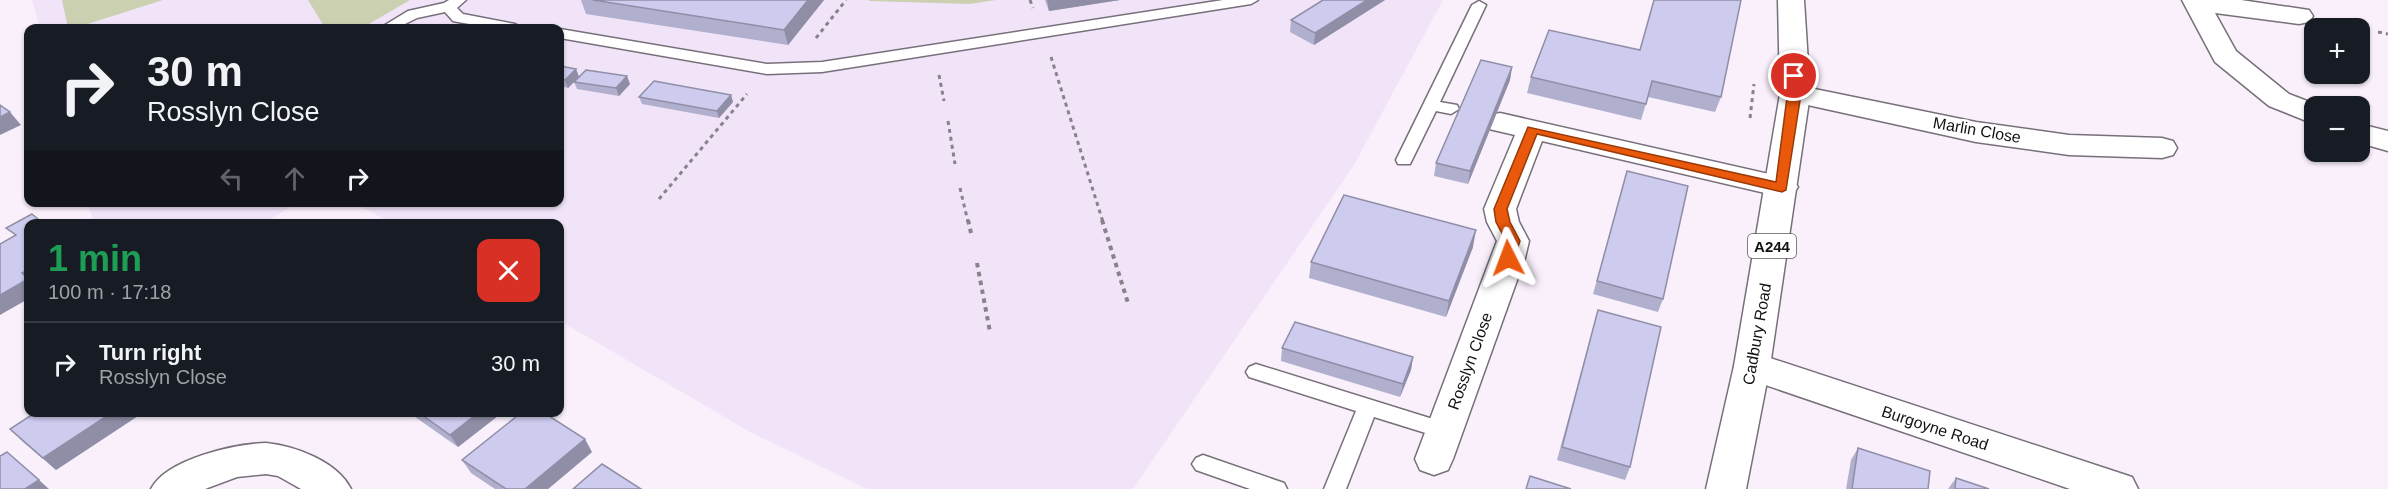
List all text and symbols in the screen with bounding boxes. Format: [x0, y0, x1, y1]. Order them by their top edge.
map controls [2304, 18, 2370, 162]
button: + [2304, 18, 2370, 84]
icon: right [48, 48, 126, 126]
text: 30 m [147, 48, 243, 95]
pin [1768, 50, 1819, 101]
icon: arrive [1777, 59, 1810, 92]
button: − [2304, 96, 2370, 162]
text: Rosslyn Close [147, 97, 320, 127]
street label: Marlin Close [1932, 114, 2022, 146]
icon: left [215, 162, 248, 195]
icon: ahead [278, 162, 311, 195]
icon: right [341, 162, 374, 195]
position arrow [1476, 226, 1540, 290]
road number: A244 [1748, 234, 1796, 258]
text: 1 min [48, 238, 142, 279]
button: close [477, 239, 540, 302]
text: 100 m · 17:18 [48, 281, 171, 303]
street label: Cadbury Road [1740, 282, 1774, 386]
street label: Rosslyn Close [1445, 310, 1496, 412]
text: Turn right [99, 340, 201, 365]
icon: right [48, 348, 81, 381]
text: 30 m [491, 351, 540, 376]
text: Rosslyn Close [99, 366, 227, 388]
street label: Burgoyne Road [1880, 403, 1990, 453]

